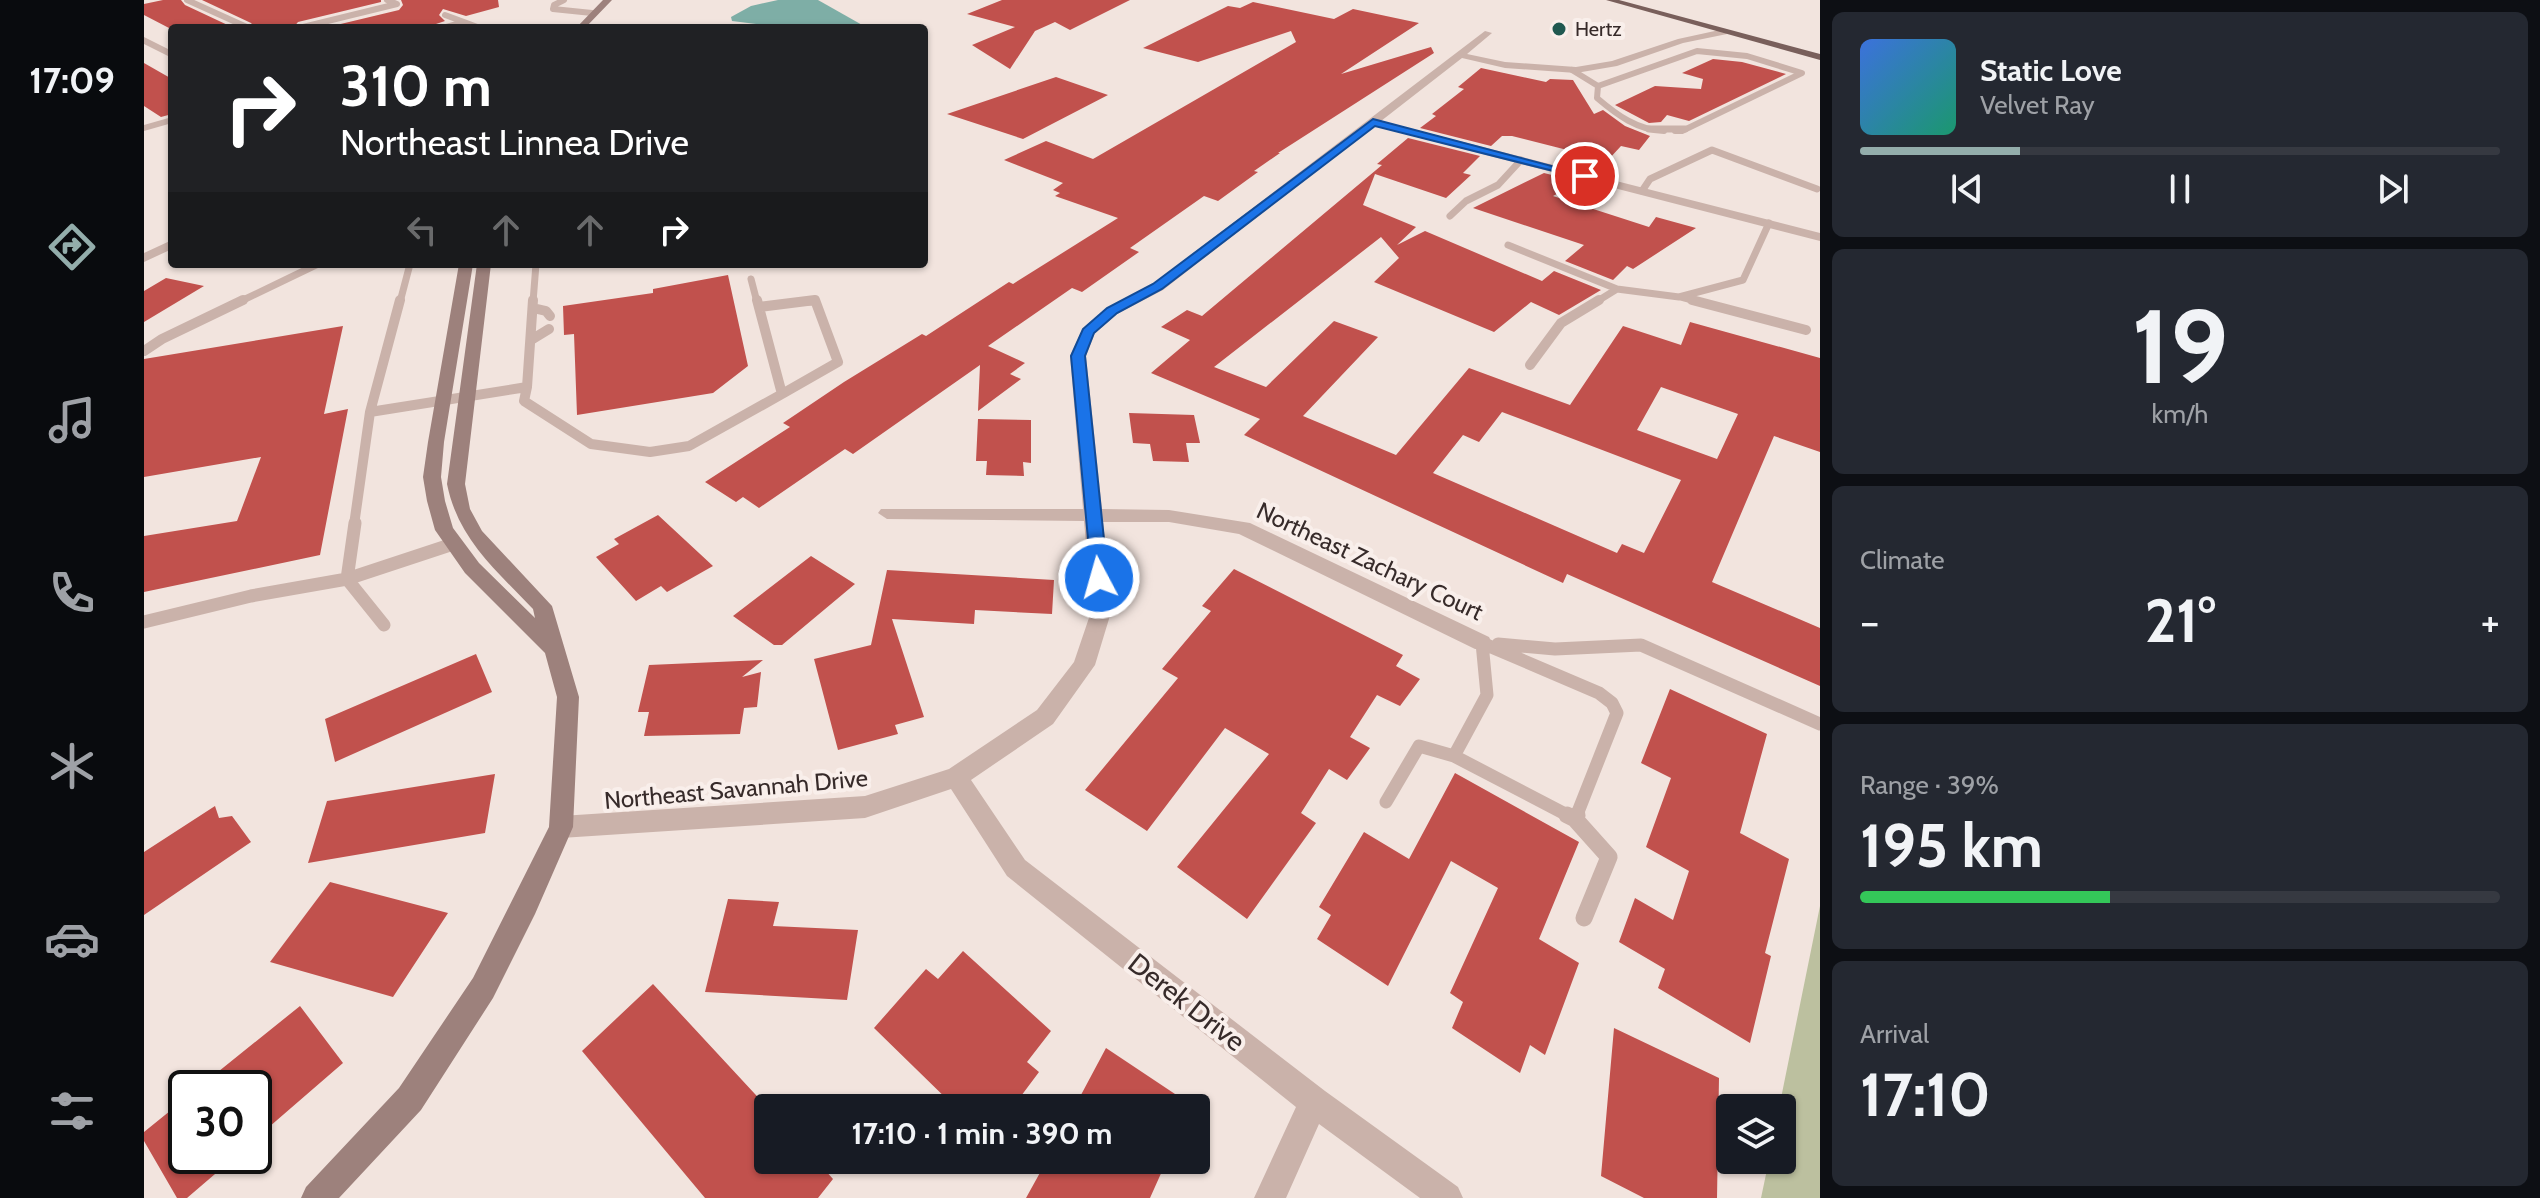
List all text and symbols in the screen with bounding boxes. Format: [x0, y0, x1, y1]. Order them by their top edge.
place label: Hertz [1575, 17, 1622, 41]
marker: Hertz [1550, 20, 1568, 38]
text: 310 m [340, 52, 492, 120]
text: Static Love [1980, 52, 2122, 89]
icon: right [208, 56, 312, 160]
text: 17:09 [29, 58, 115, 102]
text: Velvet Ray [1980, 89, 2095, 121]
text: Northeast Linnea Drive [340, 120, 689, 164]
pin [1551, 142, 1619, 210]
icon: arrive [1563, 154, 1607, 198]
icon: previous [1945, 167, 1989, 211]
icon: pause [2158, 167, 2202, 211]
icon: next [2371, 167, 2415, 211]
icon: left [400, 208, 444, 252]
icon: ahead [484, 208, 528, 252]
icon: ahead [568, 208, 612, 252]
icon: right [652, 208, 696, 252]
icon: directions [44, 219, 100, 275]
text: 19 [2132, 283, 2228, 409]
icon: music [44, 392, 100, 448]
text: km/h [2152, 398, 2208, 430]
street label: Northeast Zachary Court [1252, 496, 1488, 626]
position arrow [1057, 536, 1141, 620]
text: Climate [1860, 544, 1945, 576]
icon: phone [44, 565, 100, 621]
text: 21° [2144, 584, 2216, 657]
text: − [1860, 595, 1879, 648]
text: + [2481, 595, 2500, 648]
icon: climate [44, 738, 100, 794]
street label: Northeast Savannah Drive [603, 763, 869, 815]
text: Range · 39% [1860, 769, 1999, 801]
text: 195 km [1860, 809, 2043, 882]
icon: car [44, 911, 100, 967]
street label: Derek Drive [1122, 946, 1252, 1058]
text: Arrival [1860, 1018, 1929, 1050]
text: 17:10 [1860, 1058, 1991, 1131]
speed limit sign: 30 [168, 1070, 272, 1174]
icon: filters [44, 1083, 100, 1139]
map controls [1716, 1094, 1796, 1174]
button: layers [1716, 1094, 1796, 1174]
text: 17:10 · 1 min · 390 m [852, 1115, 1112, 1152]

